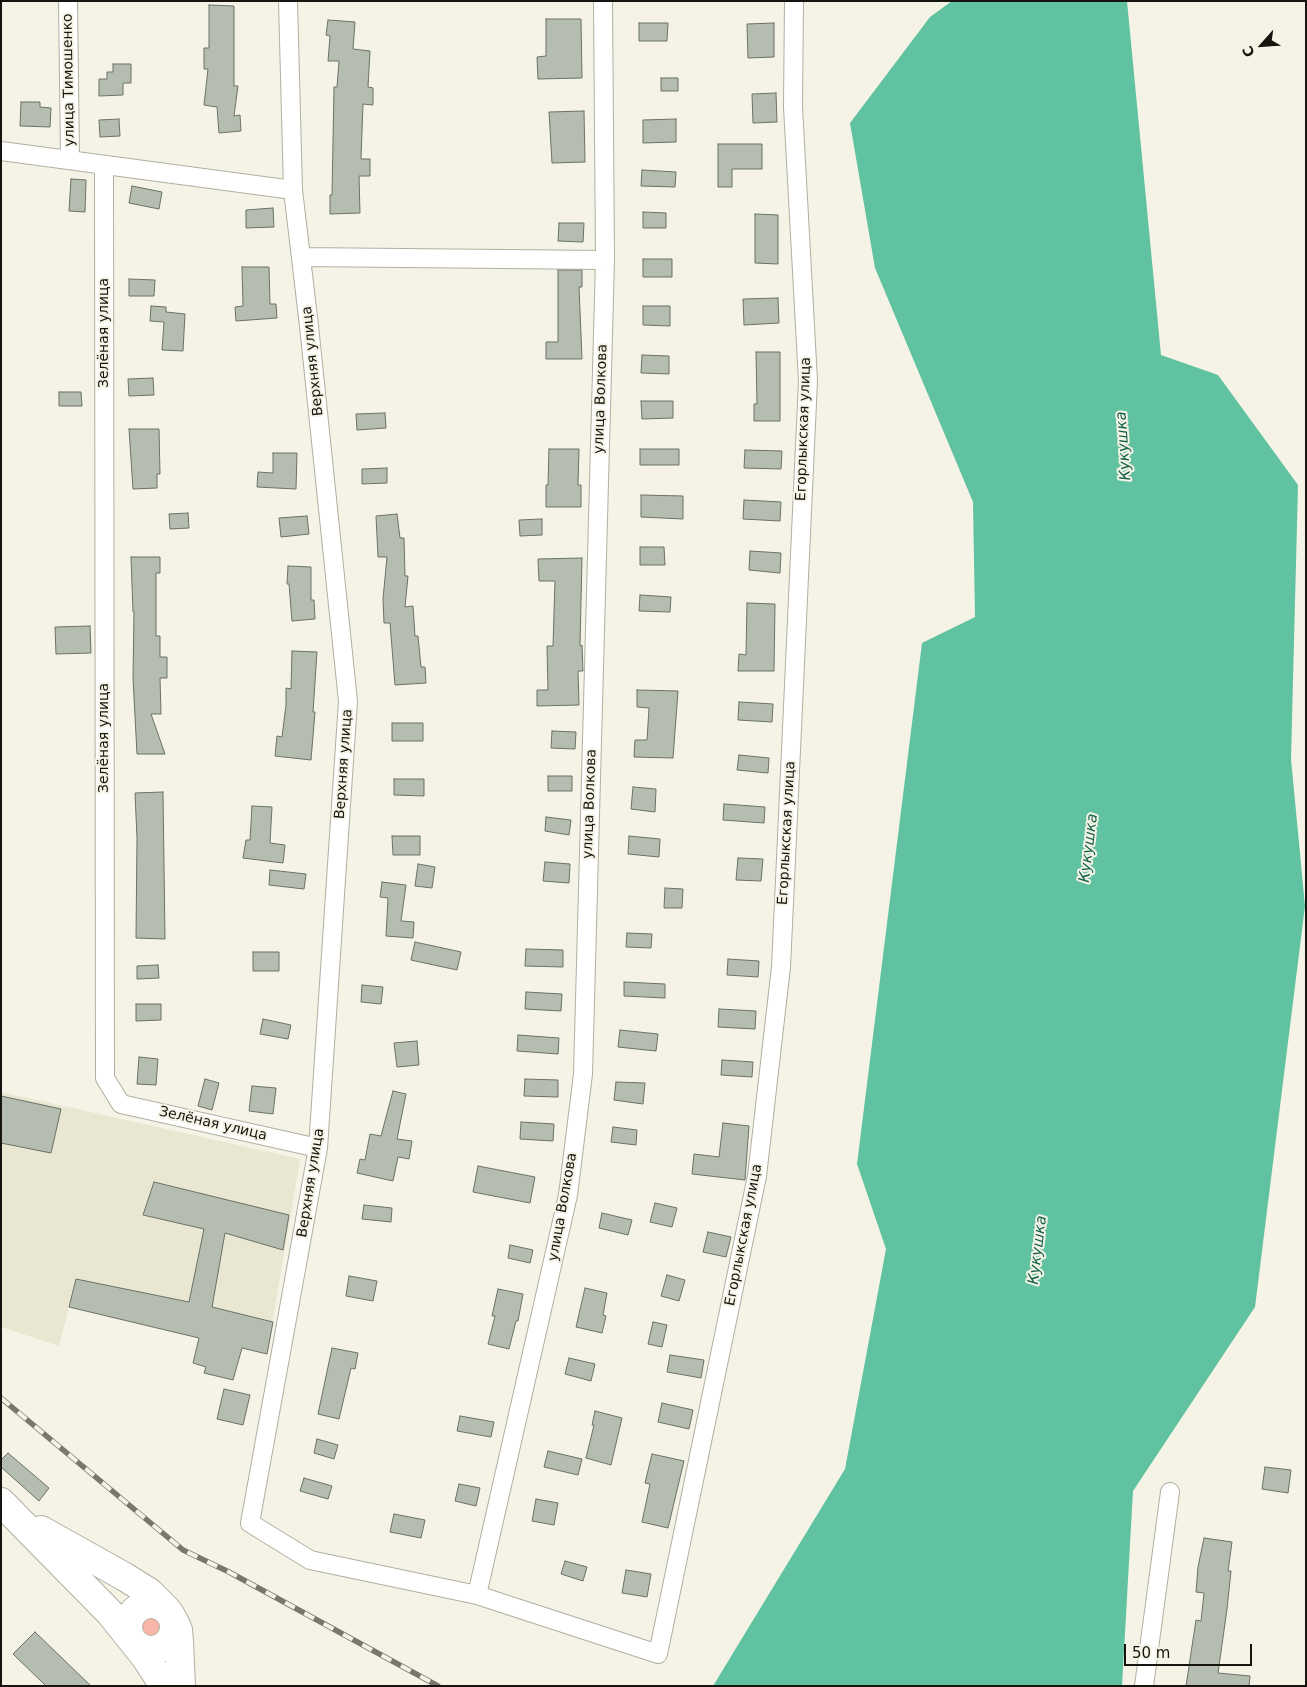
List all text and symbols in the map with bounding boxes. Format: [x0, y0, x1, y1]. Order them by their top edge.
street label: улица Тимошенко [59, 13, 79, 147]
north arrow [1237, 20, 1287, 70]
text: С [1239, 43, 1258, 60]
street label: Зелёная улица [96, 278, 112, 388]
street label: Верхняя улица [299, 305, 327, 417]
street label: улица Волкова [591, 344, 611, 454]
street label: Егорлыкская улица [793, 357, 815, 501]
water label: Кукушка [1113, 411, 1135, 481]
street label: Зелёная улица [96, 683, 112, 793]
street label: Верхняя улица [332, 708, 356, 820]
street label: улица Волкова [580, 749, 600, 859]
street label: Егорлыкская улица [775, 761, 799, 905]
water label: Кукушка [1076, 812, 1102, 884]
street label: Зелёная улица [157, 1103, 269, 1145]
street label: Верхняя улица [294, 1127, 328, 1239]
street label: улица Волкова [545, 1151, 581, 1263]
street label: Егорлыкская улица [722, 1163, 766, 1307]
water label: Кукушка [1025, 1214, 1051, 1286]
scale bar [1127, 1634, 1254, 1666]
text: 50 m [1132, 1644, 1170, 1662]

